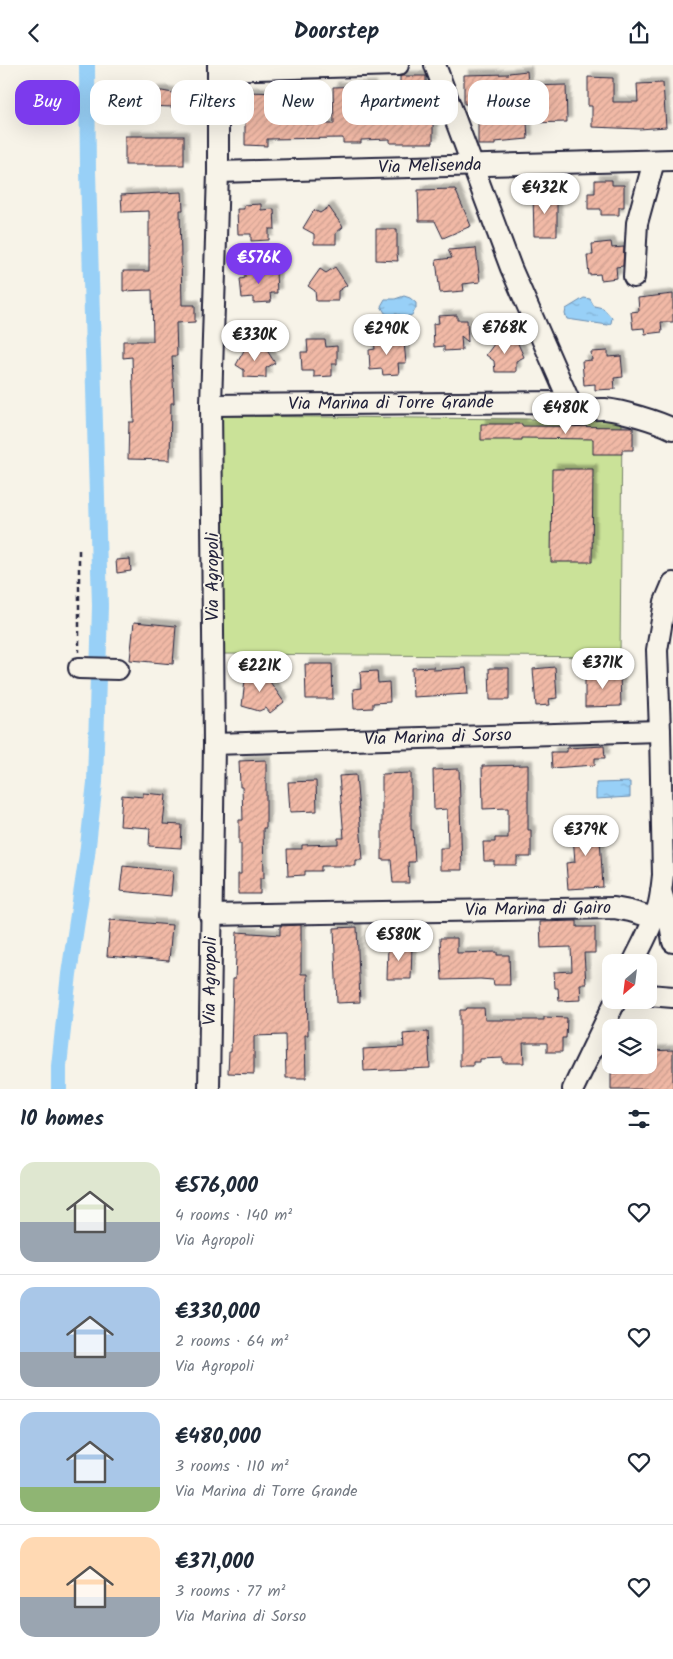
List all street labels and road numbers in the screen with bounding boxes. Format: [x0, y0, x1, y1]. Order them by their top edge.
street label: Via Melisenda [378, 151, 482, 182]
street label: Via Marina di Torre Grande [288, 388, 494, 419]
street label: Via Agropoli [199, 532, 228, 621]
street label: Via Marina di Sorso [364, 721, 512, 754]
street label: Via Marina di Gairo [465, 894, 611, 925]
street label: Via Agropoli [195, 936, 226, 1026]

